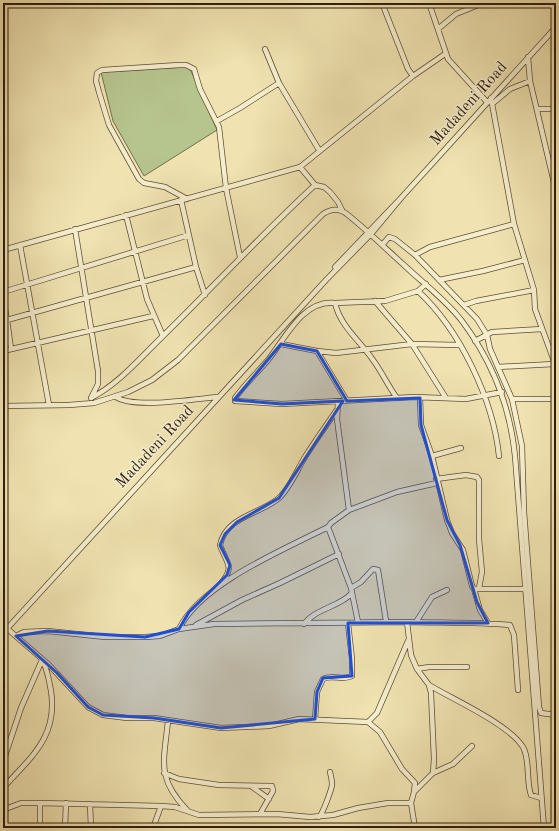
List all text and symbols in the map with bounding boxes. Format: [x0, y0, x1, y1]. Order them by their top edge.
street label: Madadeni Road [427, 59, 511, 149]
street label: Madadeni Road [113, 403, 197, 491]

